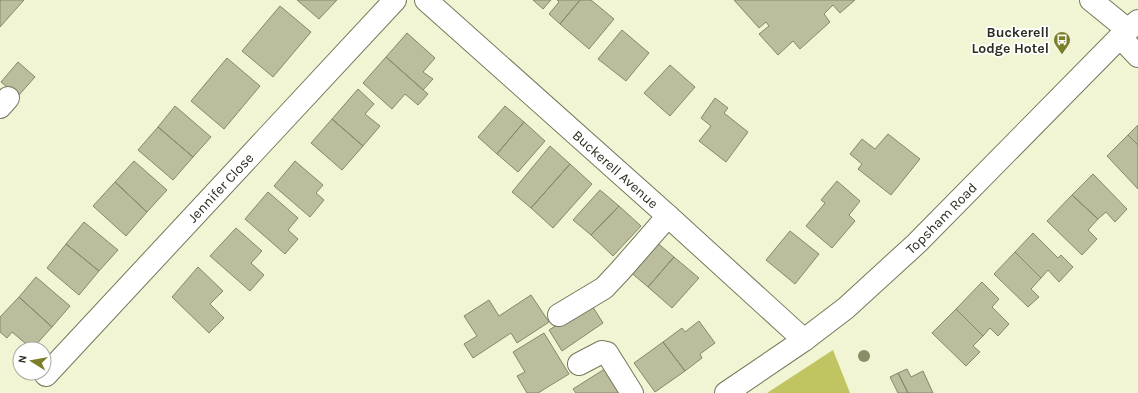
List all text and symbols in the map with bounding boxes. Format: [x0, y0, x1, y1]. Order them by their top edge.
place label: Buckerell Lodge Hotel [971, 24, 1049, 57]
bus stop icon: Buckerell Lodge Hotel [1052, 30, 1072, 55]
street label: Buckerell Avenue [569, 126, 662, 212]
street label: Jennifer Close [184, 149, 257, 226]
street label: Topsham Road [902, 179, 980, 258]
north arrow [12, 341, 52, 381]
text: N [16, 354, 30, 364]

